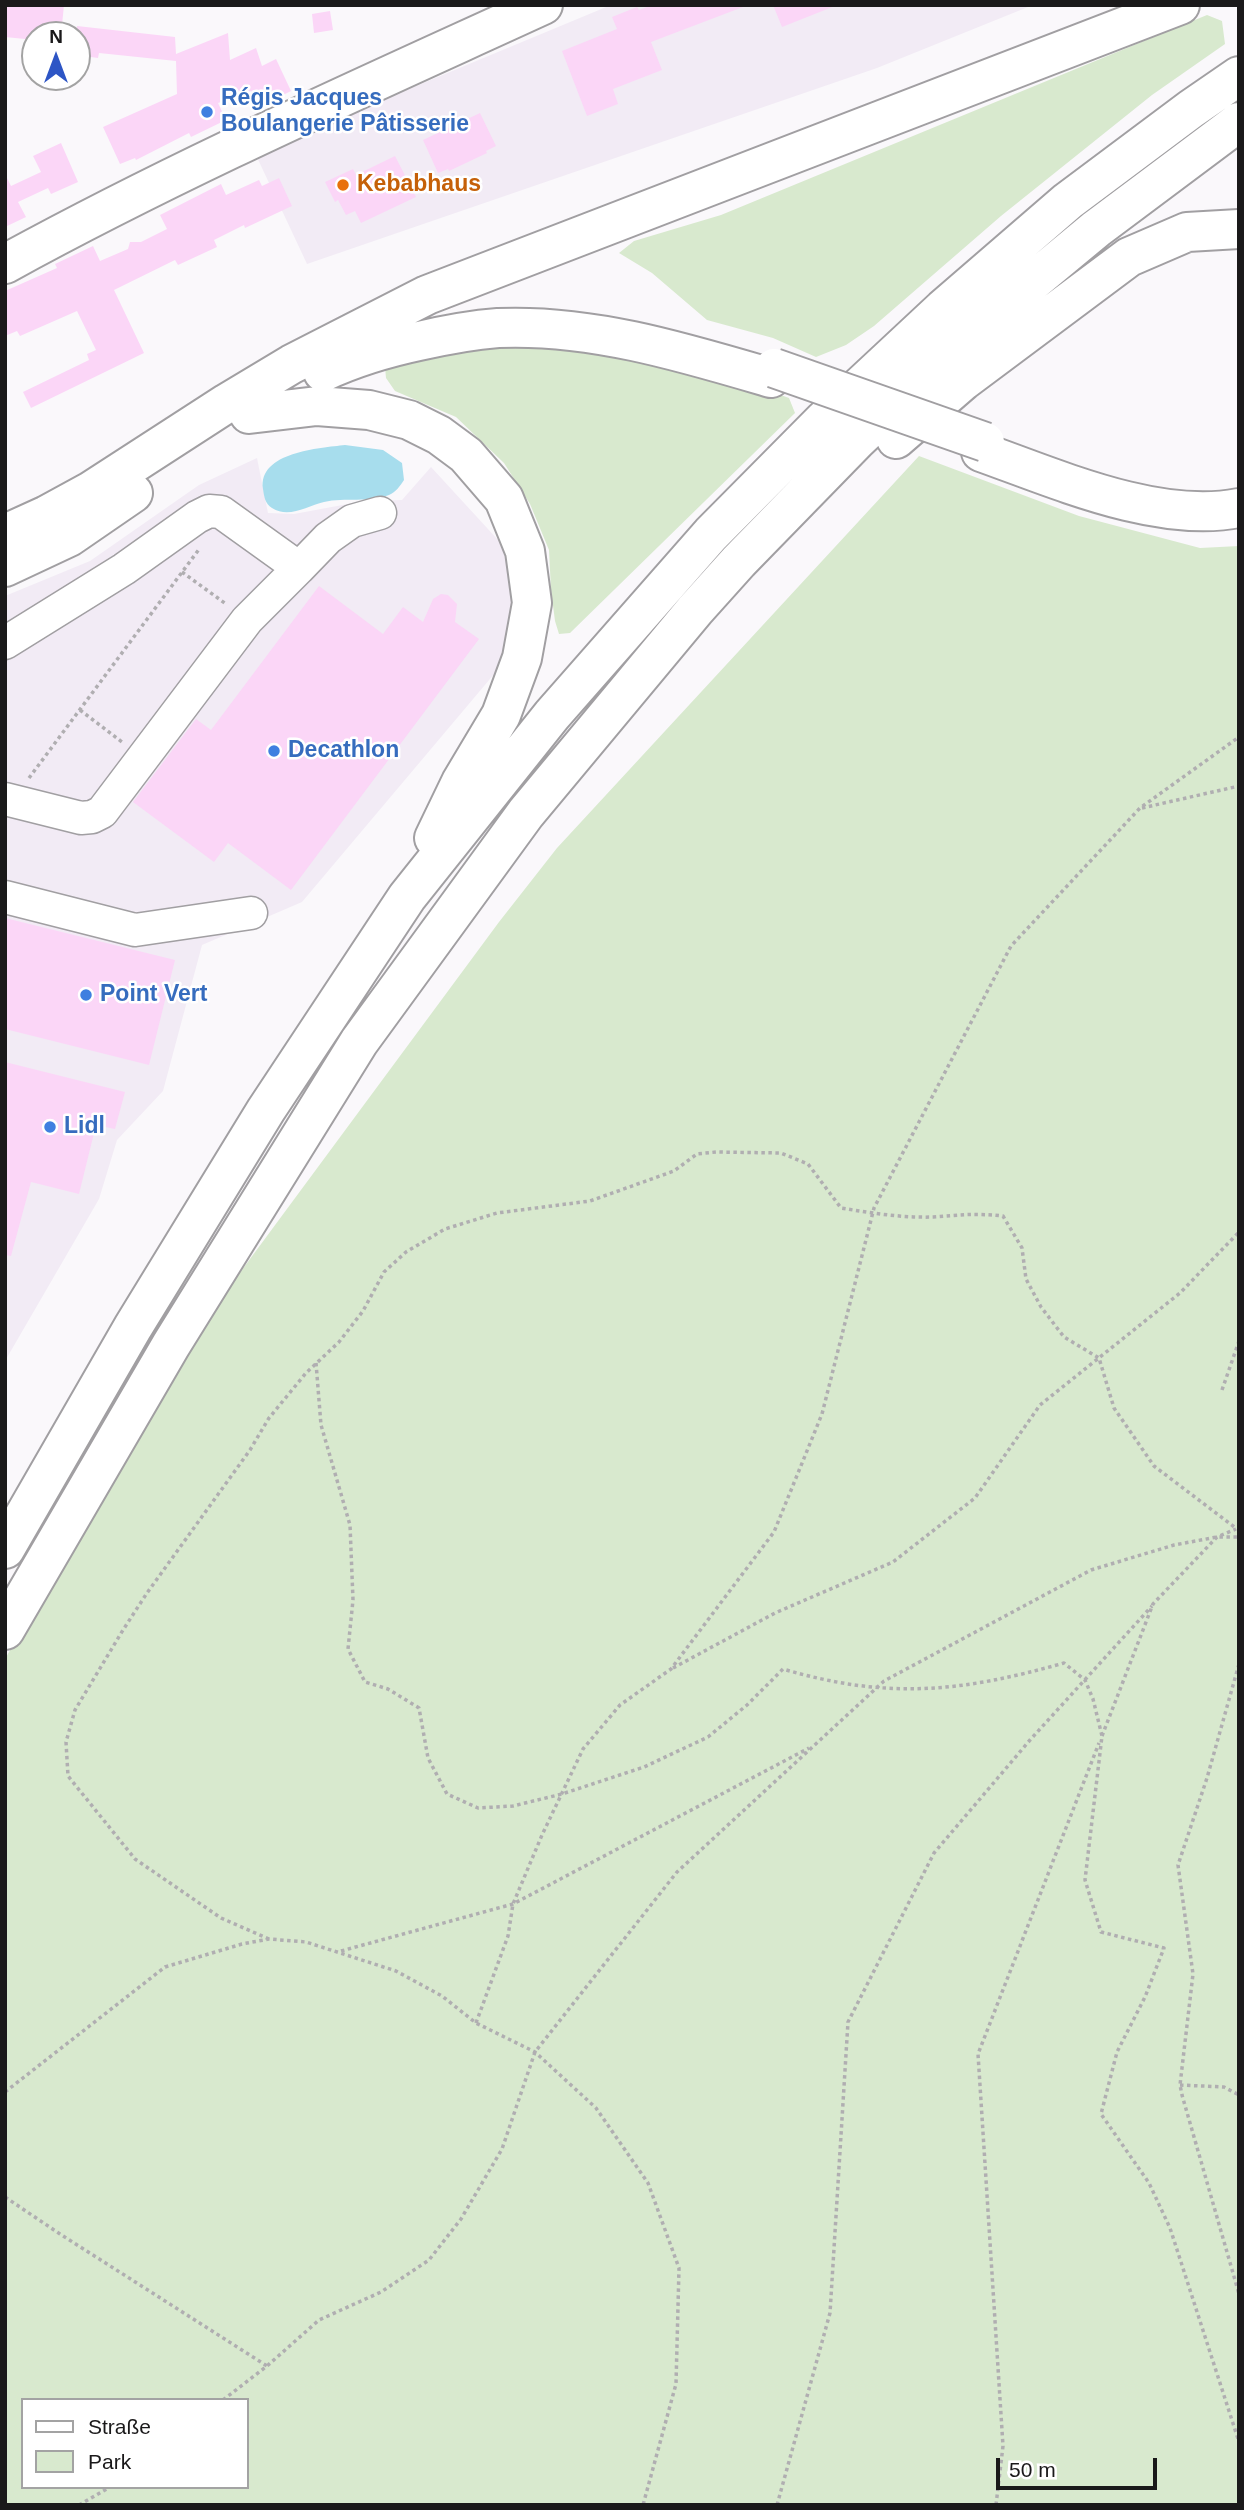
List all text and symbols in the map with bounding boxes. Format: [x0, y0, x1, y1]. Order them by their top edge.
north arrow [21, 21, 91, 91]
text: N [49, 26, 63, 47]
place label: Régis Jacques Boulangerie Pâtisserie [221, 85, 469, 139]
marker: Régis Jacques Boulangerie Pâtisserie [199, 104, 215, 120]
place label: Kebabhaus [357, 171, 481, 199]
marker: Kebabhaus [335, 177, 351, 193]
place label: Decathlon [288, 737, 399, 765]
marker: Decathlon [266, 743, 282, 759]
place label: Point Vert [100, 981, 207, 1009]
marker: Point Vert [78, 987, 94, 1003]
place label: Lidl [64, 1113, 105, 1141]
marker: Lidl [42, 1119, 58, 1135]
legend [21, 2398, 248, 2489]
text: Straße [88, 2415, 151, 2438]
scale bar [999, 2444, 1160, 2488]
text: Park [88, 2450, 131, 2473]
text: 50 m [1009, 2458, 1056, 2481]

